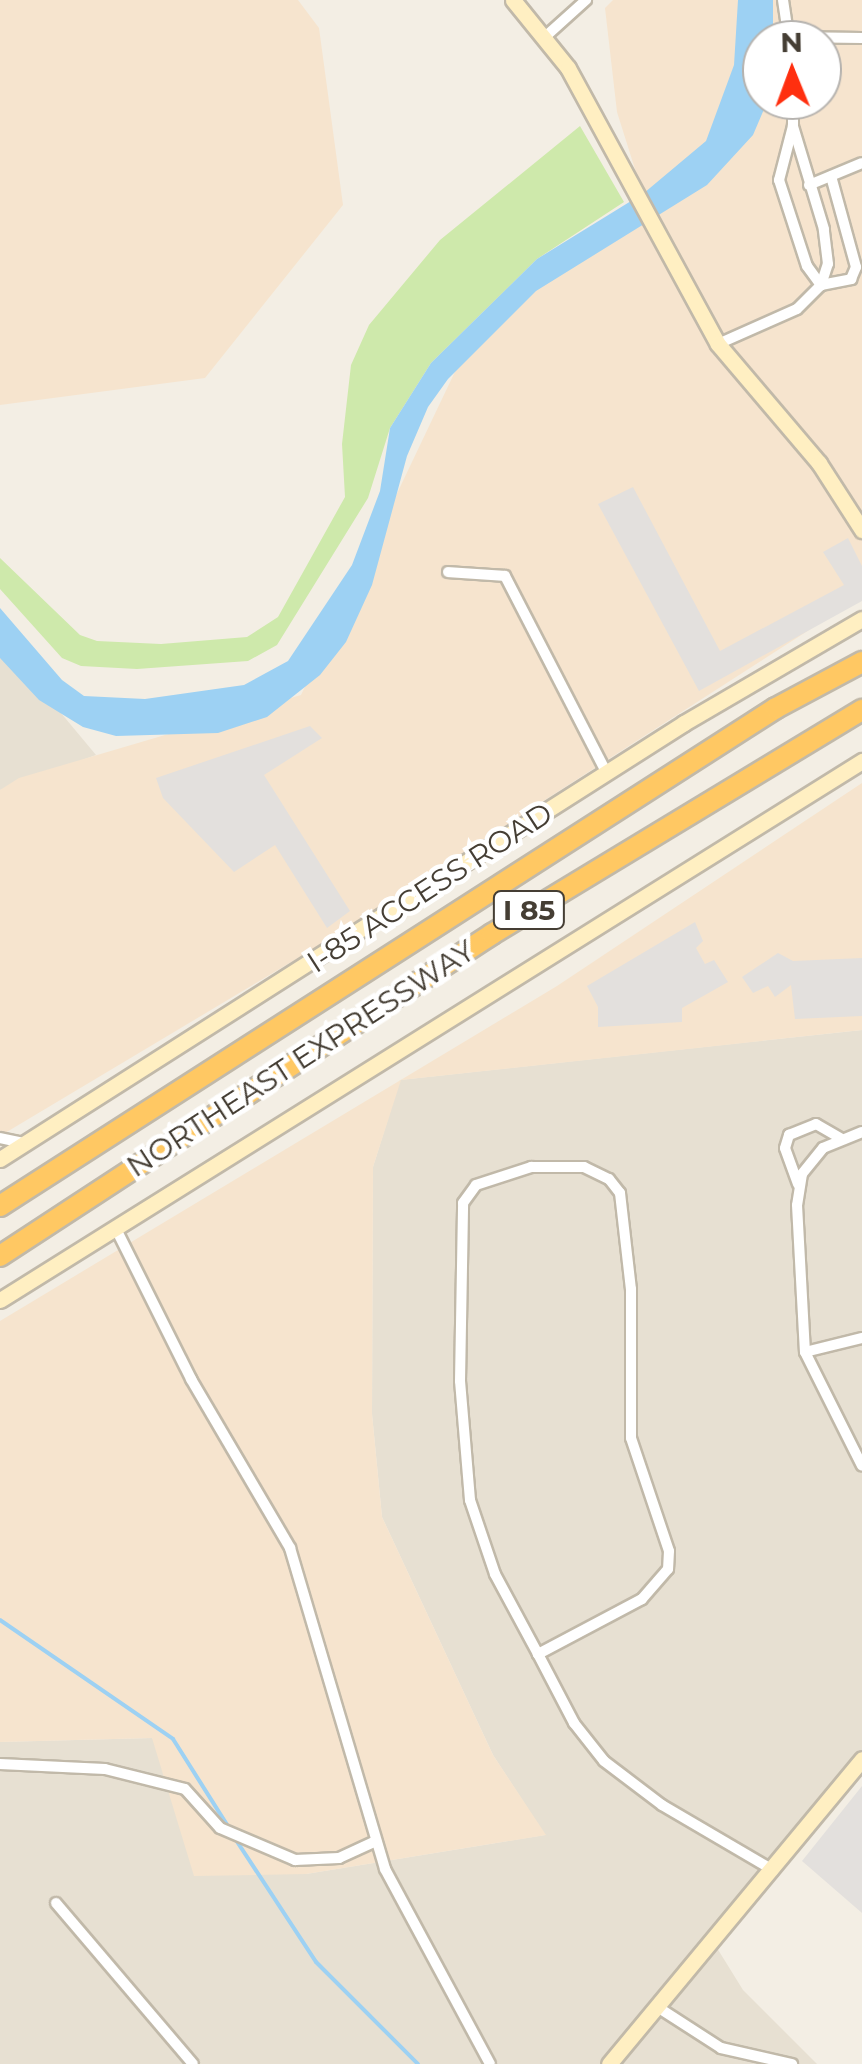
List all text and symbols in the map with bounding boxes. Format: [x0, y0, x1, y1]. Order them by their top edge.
north arrow [742, 20, 842, 120]
text: N [780, 25, 803, 59]
street label: I-85 ACCESS ROAD [301, 795, 559, 981]
road number: I 85 [492, 887, 566, 933]
street label: NORTHEAST EXPRESSWAY [120, 933, 482, 1185]

